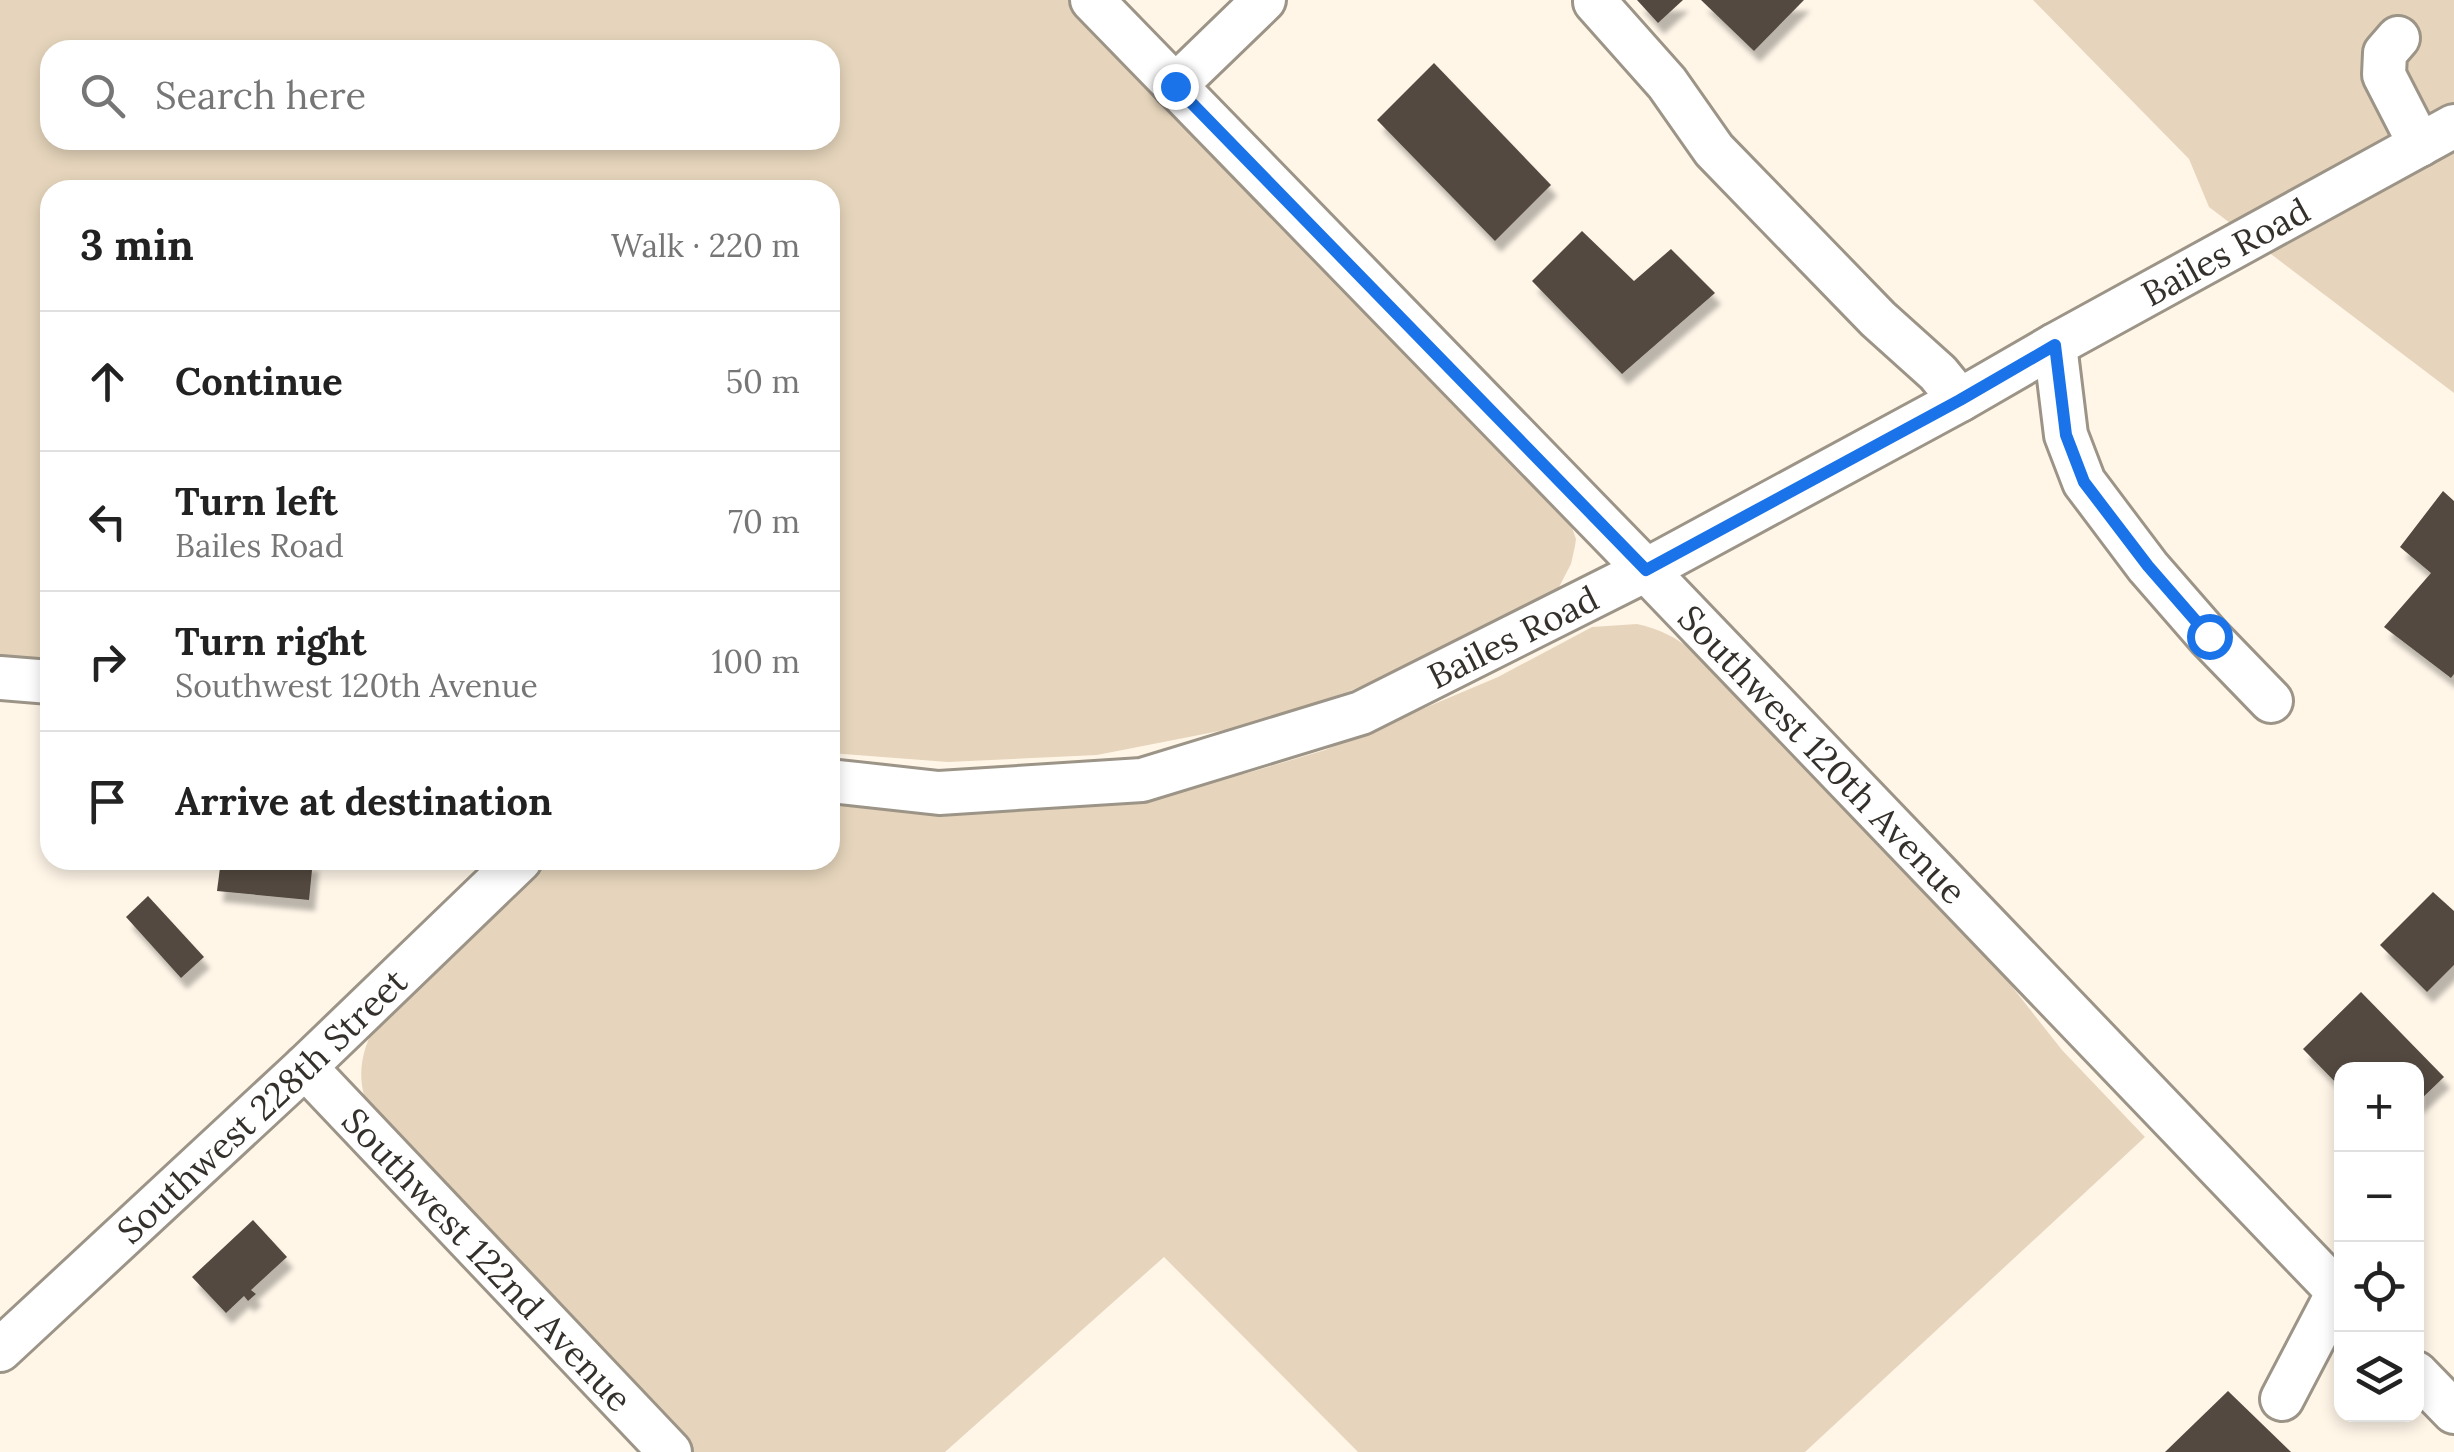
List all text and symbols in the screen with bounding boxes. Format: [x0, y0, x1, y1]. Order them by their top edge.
search box [40, 40, 840, 150]
route end [1153, 64, 1199, 110]
icon: search [75, 68, 130, 123]
text: Search here [155, 71, 366, 119]
street label: Bailes Road [2133, 187, 2317, 316]
text: 3 min [80, 218, 194, 272]
text: Walk · 220 m [611, 225, 800, 266]
icon: ahead [80, 354, 135, 409]
text: Continue [175, 357, 343, 405]
text: 50 m [726, 361, 800, 402]
text: Turn left [175, 477, 338, 525]
icon: left [80, 494, 135, 549]
text: 70 m [728, 501, 800, 542]
text: Bailes Road [175, 525, 344, 566]
street label: Bailes Road [1420, 575, 1606, 698]
street label: Southwest 120th Avenue [1669, 595, 1976, 913]
route start [2187, 614, 2233, 660]
text: Turn right [175, 617, 366, 665]
icon: right [80, 634, 135, 689]
text: 100 m [712, 641, 800, 682]
text: Southwest 120th Avenue [175, 665, 538, 706]
icon: arrive [80, 774, 135, 829]
text: Arrive at destination [175, 777, 552, 825]
street label: Southwest 228th Street [107, 958, 416, 1253]
map controls [2334, 1062, 2424, 1422]
button: + [2334, 1062, 2424, 1152]
street label: Southwest 122nd Avenue [333, 1098, 642, 1421]
button: − [2334, 1152, 2424, 1242]
button: locate [2334, 1242, 2424, 1332]
button: layers [2334, 1332, 2424, 1422]

